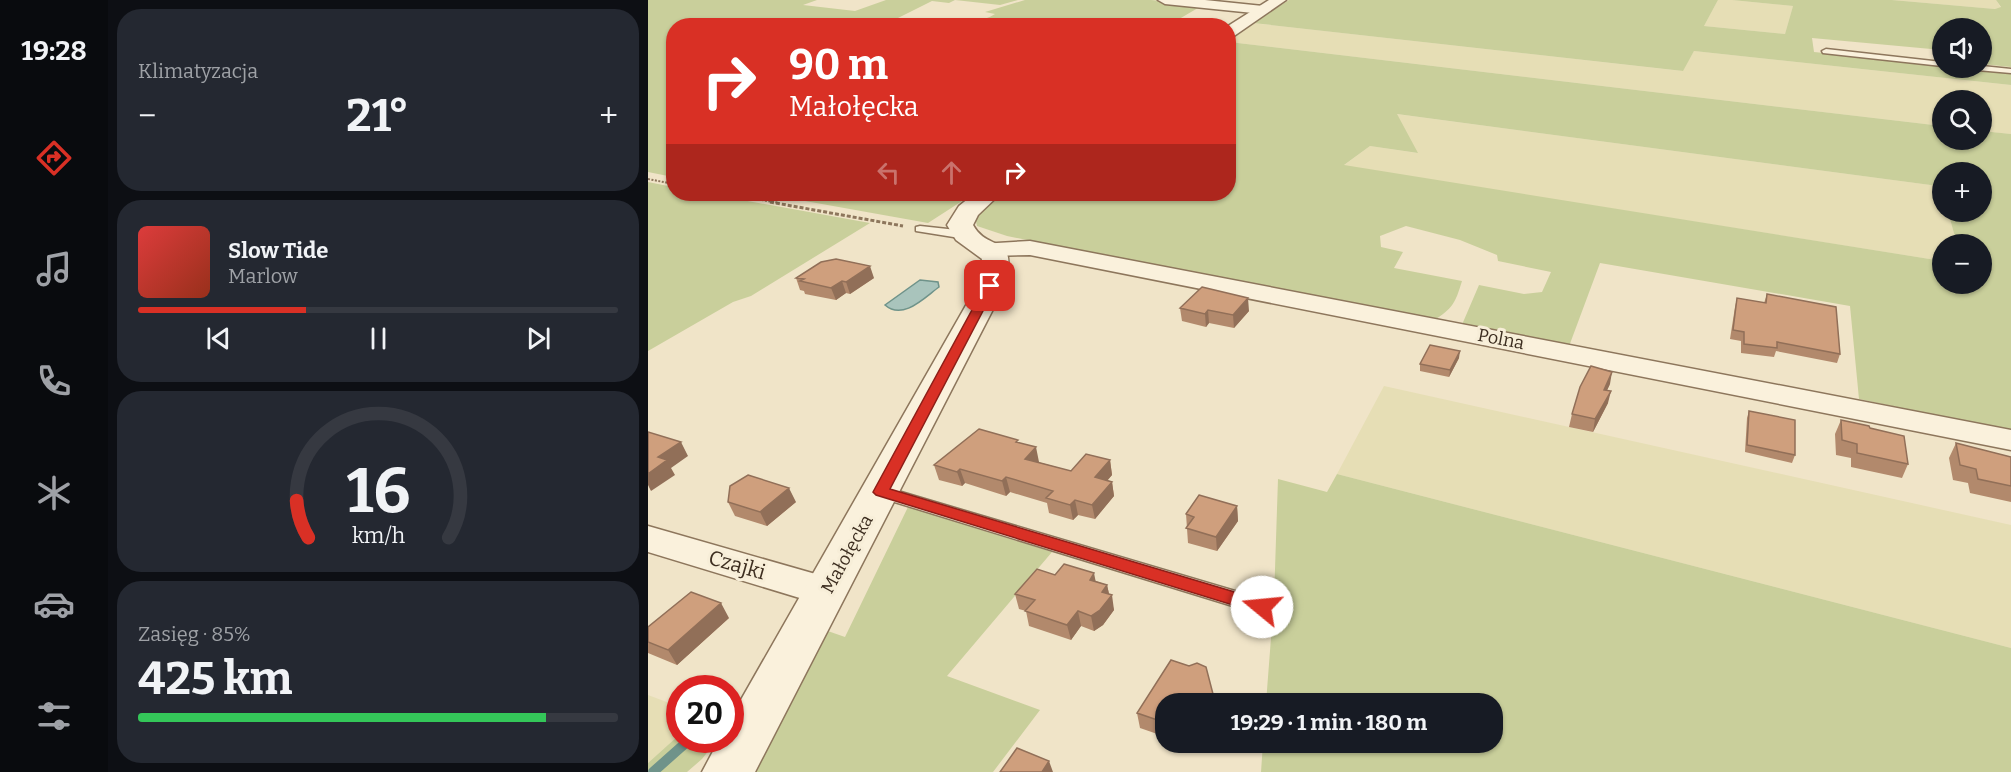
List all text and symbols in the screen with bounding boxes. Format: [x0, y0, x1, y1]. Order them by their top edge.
map controls [1932, 18, 1992, 294]
button: sound [1932, 18, 1992, 78]
text: 19:28 [21, 35, 87, 67]
text: 90 m [789, 40, 888, 90]
icon: right [690, 42, 768, 120]
text: Klimatyzacja [138, 59, 258, 83]
text: 21° [346, 89, 409, 143]
button: search [1932, 90, 1992, 150]
text: Małołęcka [789, 91, 918, 123]
text: − [138, 96, 156, 136]
text: + [599, 96, 618, 136]
icon: directions [33, 137, 75, 179]
icon: left [872, 156, 905, 189]
icon: ahead [935, 156, 968, 189]
icon: right [998, 156, 1031, 189]
button: + [1932, 162, 1992, 222]
button: − [1932, 234, 1992, 294]
text: Slow Tide [228, 237, 328, 264]
icon: music [33, 248, 75, 290]
pin [964, 260, 1015, 311]
text: Marlow [228, 264, 298, 288]
icon: arrive [973, 269, 1006, 302]
icon: previous [202, 322, 235, 355]
icon: pause [362, 322, 395, 355]
icon: next [522, 322, 555, 355]
street label: Polna [1476, 324, 1526, 354]
icon: phone [33, 360, 75, 402]
text: 16 [346, 455, 410, 530]
icon: climate [33, 472, 75, 514]
street label: Małołęcka [816, 511, 878, 597]
text: km/h [351, 524, 405, 550]
street label: Czajki [705, 544, 769, 586]
position arrow [1230, 575, 1294, 639]
icon: car [33, 583, 75, 625]
text: Zasięg · 85% [138, 622, 251, 646]
text: 425 km [138, 652, 293, 706]
speed limit sign: 20 [666, 675, 744, 753]
icon: filters [33, 695, 75, 737]
text: 19:29 · 1 min · 180 m [1231, 709, 1427, 736]

